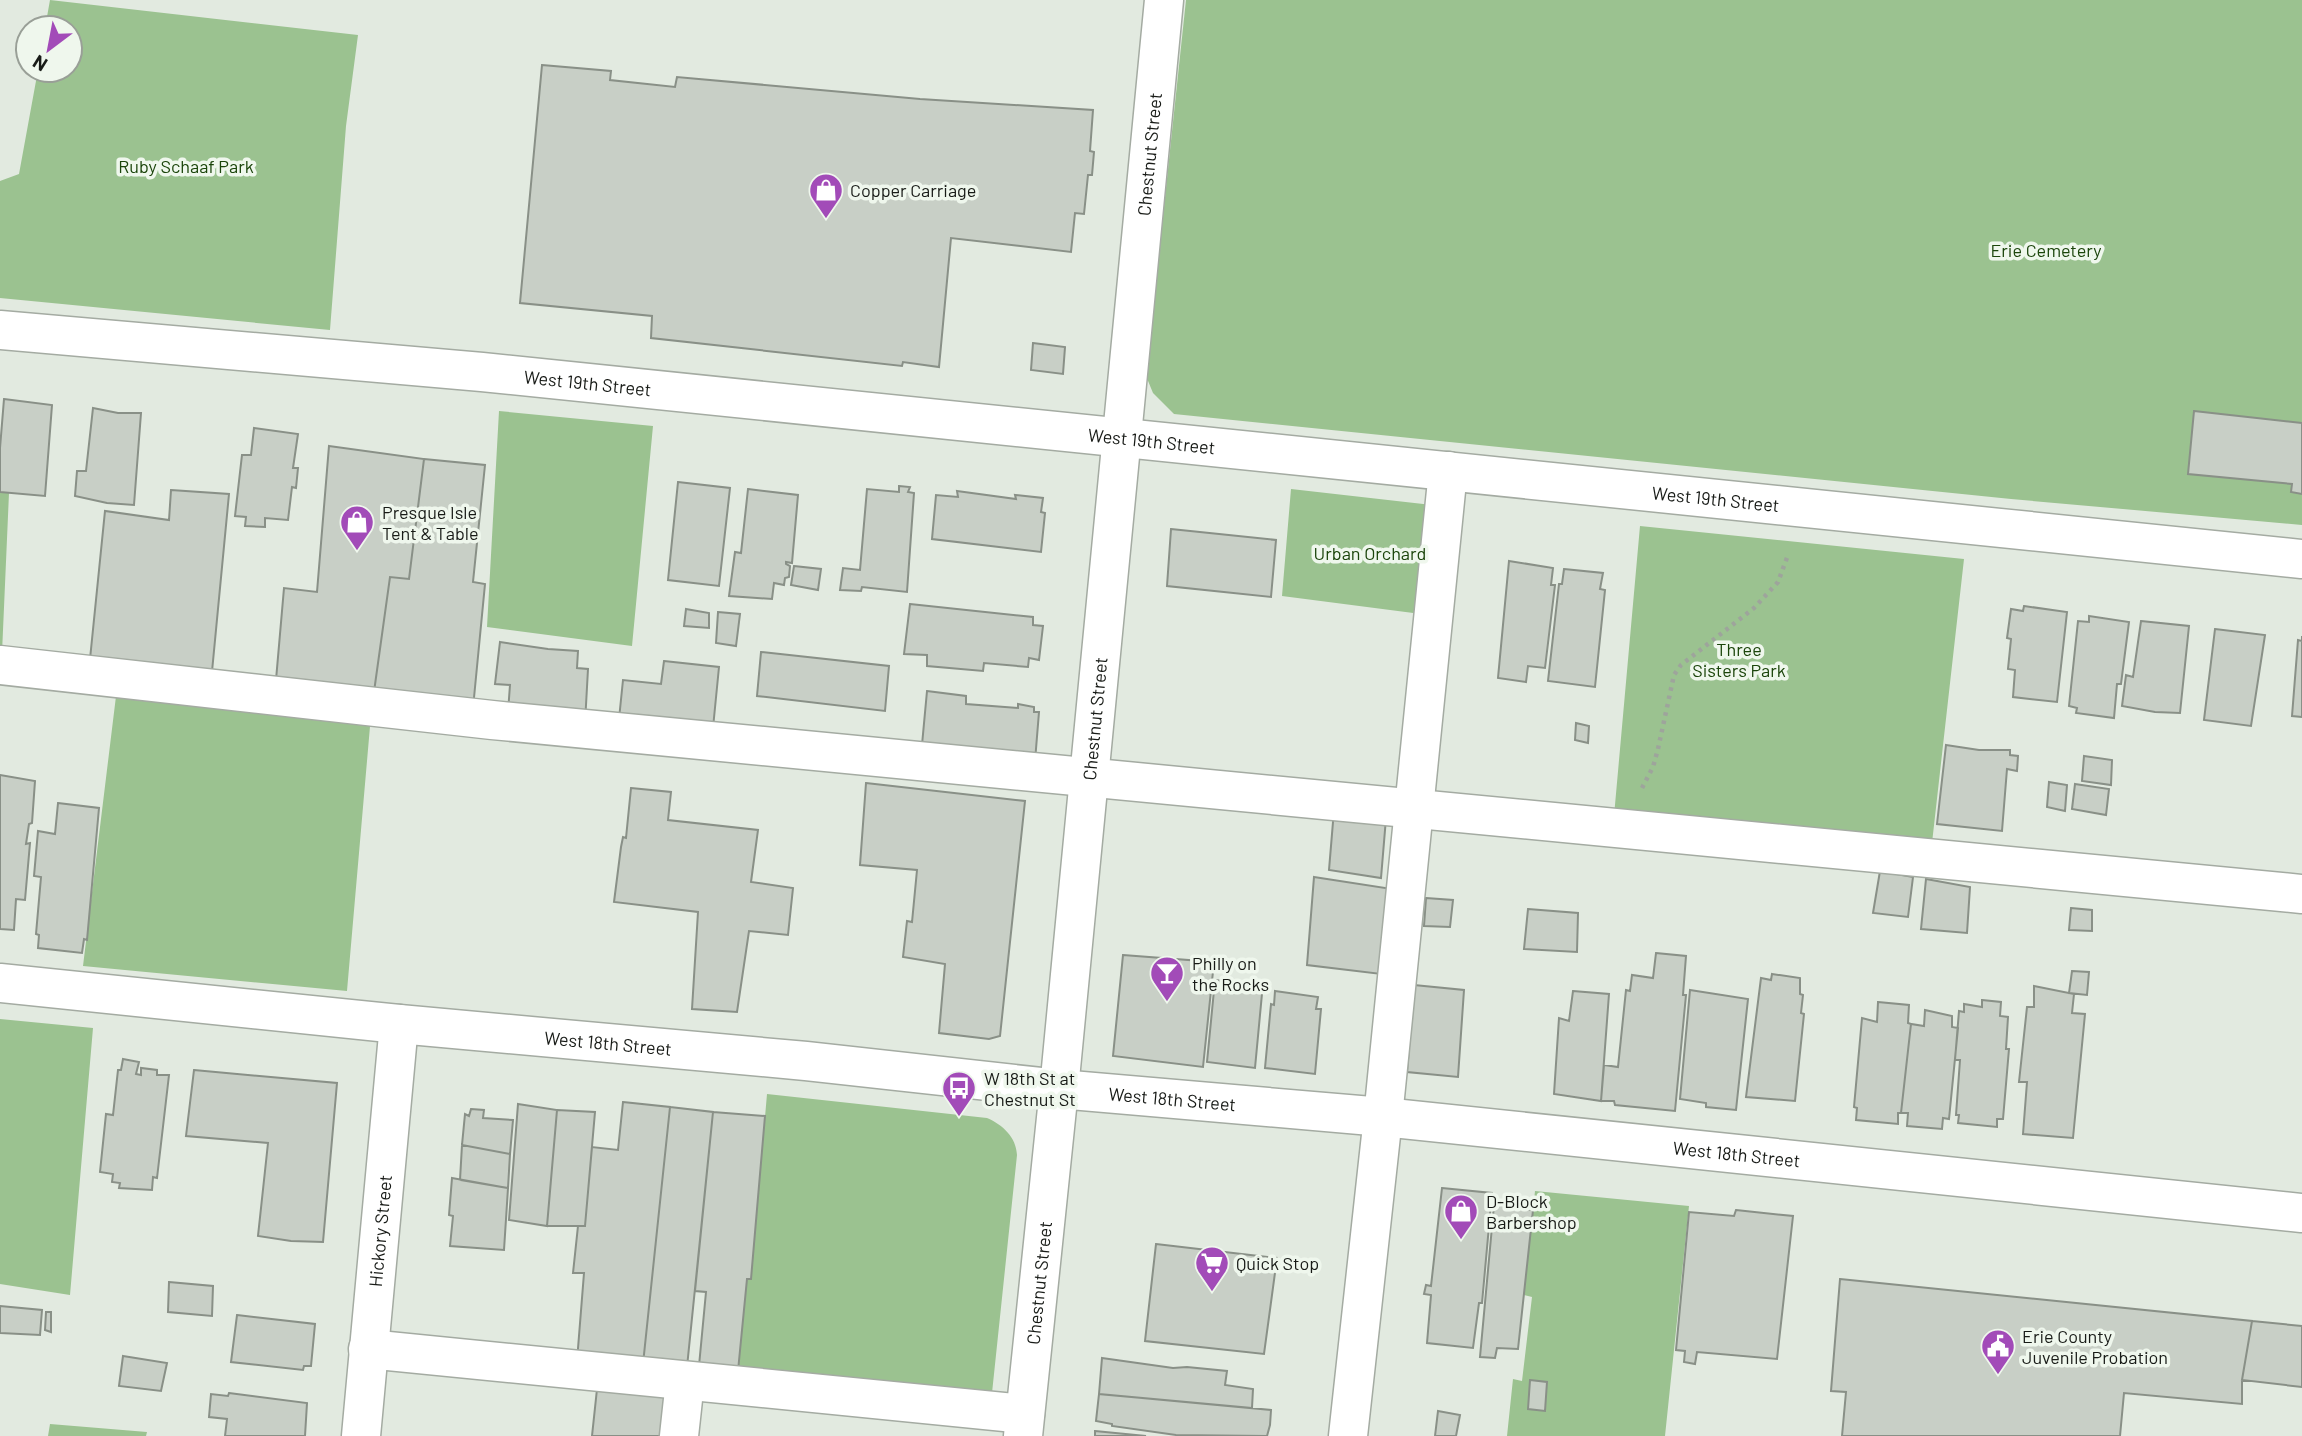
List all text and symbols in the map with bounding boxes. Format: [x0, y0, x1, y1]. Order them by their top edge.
north arrow [14, 14, 84, 84]
text: N [28, 51, 51, 77]
street label: Chestnut Street [1132, 91, 1166, 217]
park label: Ruby Schaaf Park [118, 155, 254, 177]
shop icon: Copper Carriage [807, 171, 845, 220]
place label: Copper Carriage [850, 179, 976, 201]
park label: Erie Cemetery [1990, 239, 2102, 261]
street label: West 19th Street [523, 365, 652, 400]
street label: West 19th Street [1087, 423, 1216, 458]
street label: West 19th Street [1651, 481, 1780, 516]
place label: Presque Isle Tent & Table [382, 501, 479, 544]
shop icon: Presque Isle Tent & Table [338, 503, 376, 552]
park label: Urban Orchard [1314, 542, 1426, 564]
park label: Three Sisters Park [1692, 638, 1786, 681]
street label: Chestnut Street [1078, 656, 1112, 781]
place label: Philly on the Rocks [1192, 952, 1269, 995]
bar icon: Philly on the Rocks [1148, 954, 1186, 1003]
street label: West 18th Street [543, 1026, 673, 1060]
place label: W 18th St at Chestnut St [984, 1067, 1076, 1110]
bus stop icon: W 18th St at Chestnut St [940, 1069, 978, 1118]
street label: West 18th Street [1108, 1082, 1237, 1115]
street label: West 18th Street [1672, 1136, 1801, 1172]
street label: Hickory Street [364, 1174, 396, 1288]
place label: D-Block Barbershop [1486, 1190, 1577, 1233]
shop icon: D-Block Barbershop [1442, 1192, 1480, 1241]
street label: Chestnut Street [1022, 1220, 1056, 1346]
supermarket icon: Quick Stop [1193, 1244, 1231, 1293]
place label: Quick Stop [1236, 1252, 1319, 1274]
place label: Erie County Juvenile Probation [2022, 1325, 2168, 1368]
public building icon: Erie County Juvenile Probation [1979, 1327, 2017, 1376]

